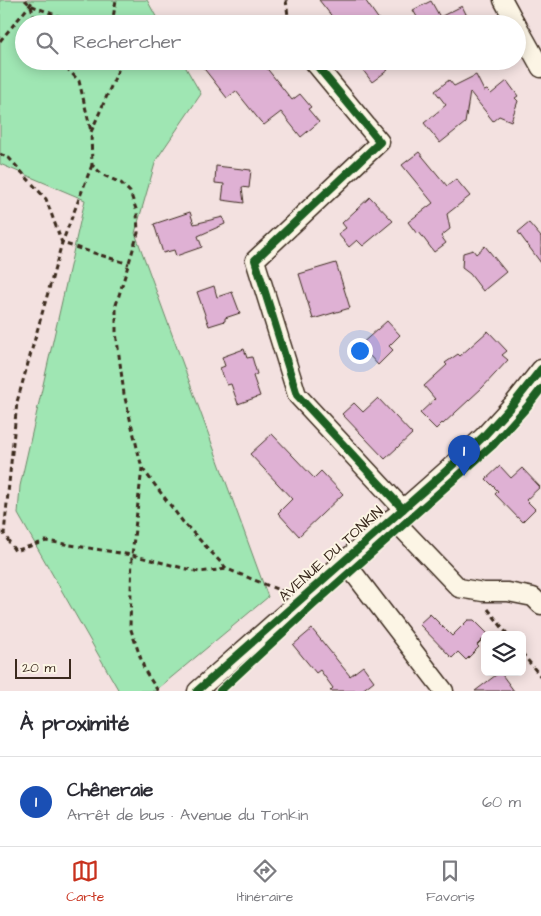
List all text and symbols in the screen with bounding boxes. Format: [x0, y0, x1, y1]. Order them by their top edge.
search box [15, 15, 526, 70]
icon: search [33, 29, 61, 57]
text: Rechercher [73, 29, 181, 56]
your location [347, 338, 373, 364]
pin: 1 [448, 435, 480, 476]
street label: AVENUE DU TONKIN [274, 501, 388, 607]
map controls [481, 631, 526, 676]
button: layers [481, 631, 526, 676]
scale bar [15, 656, 71, 679]
text: 20 m [22, 658, 55, 678]
text: À proximité [20, 709, 129, 738]
text: Chêneraie [67, 777, 153, 804]
text: 1 [35, 791, 37, 813]
text: 60 m [482, 791, 521, 813]
text: Arrêt de bus · Avenue du Tonkin [67, 804, 308, 826]
tab: Carte [66, 857, 104, 907]
tab: Itinéraire [237, 857, 293, 907]
tab: Favoris [426, 857, 475, 907]

